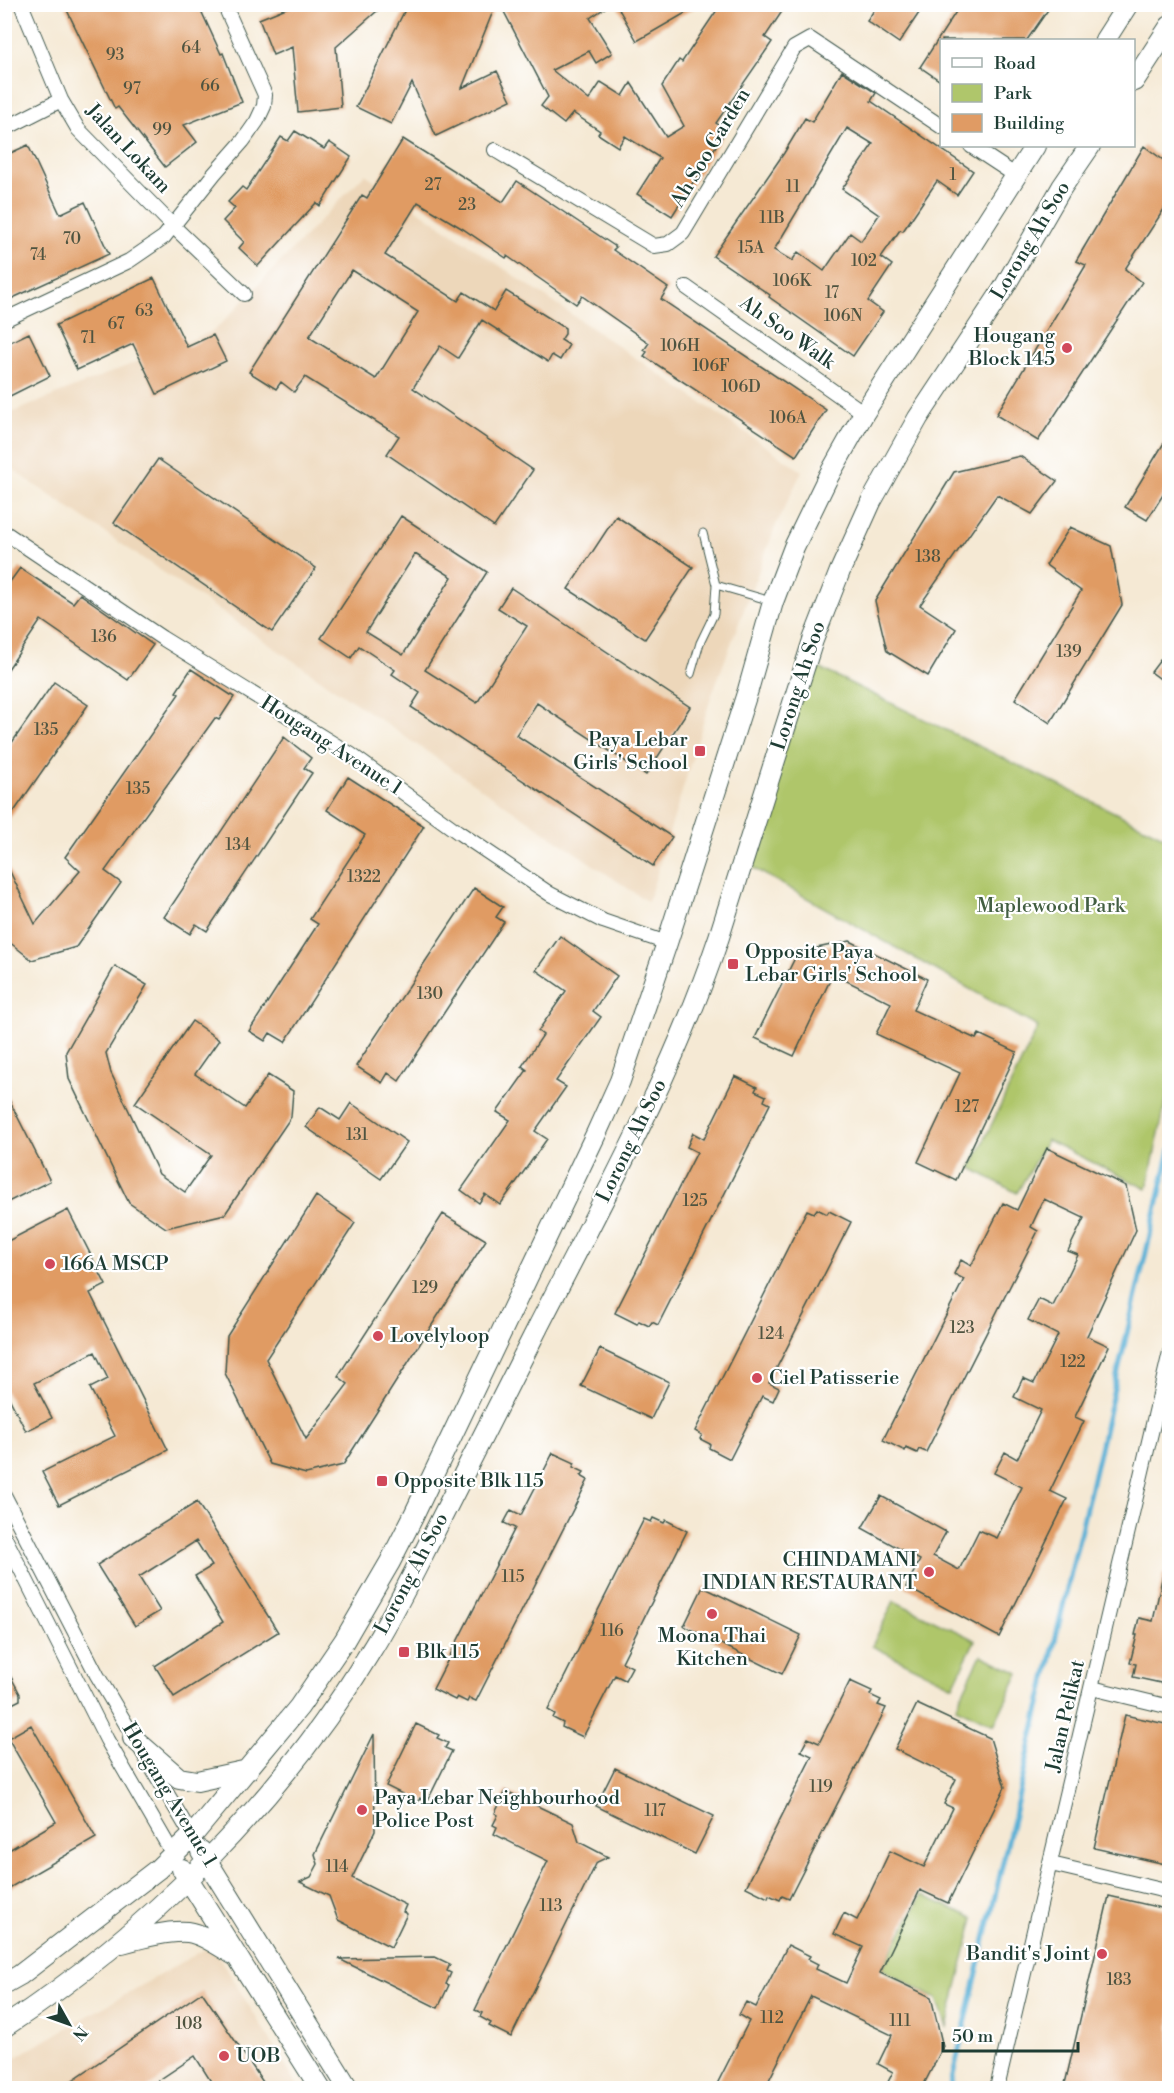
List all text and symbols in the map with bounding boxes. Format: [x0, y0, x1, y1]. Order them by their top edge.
house number: 64 [181, 38, 201, 58]
legend [940, 39, 1135, 147]
house number: 93 [106, 45, 124, 65]
text: Road [994, 52, 1037, 75]
house number: 66 [200, 76, 220, 96]
house number: 97 [123, 79, 141, 99]
text: Park [994, 82, 1033, 105]
street label: Ah Soo Garden [665, 84, 756, 213]
street label: Jalan Lokam [79, 98, 176, 200]
text: Building [993, 112, 1065, 135]
house number: 99 [152, 120, 172, 140]
house number: 1 [950, 165, 957, 185]
house number: 27 [424, 175, 442, 195]
house number: 11 [786, 177, 800, 197]
street label: Lorong Ah Soo [986, 177, 1076, 305]
house number: 23 [458, 195, 476, 215]
house number: 11B [759, 208, 785, 228]
house number: 70 [63, 229, 81, 249]
house number: 15A [738, 238, 765, 258]
house number: 74 [30, 245, 47, 265]
house number: 102 [851, 251, 877, 271]
house number: 106K [773, 271, 813, 291]
house number: 17 [825, 283, 839, 303]
street label: Ah Soo Walk [733, 290, 841, 376]
house number: 63 [135, 301, 153, 321]
house number: 106N [824, 306, 862, 326]
house number: 67 [108, 314, 124, 334]
place label: Hougang Block 145 [967, 324, 1056, 372]
house number: 71 [80, 328, 96, 348]
house number: 106H [660, 336, 700, 356]
marker: Hougang Block 145 [1060, 341, 1074, 355]
house number: 106F [692, 356, 730, 376]
house number: 106D [721, 377, 761, 397]
house number: 106A [769, 408, 808, 428]
house number: 138 [915, 547, 941, 567]
street label: Lorong Ah Soo [766, 618, 832, 754]
house number: 136 [91, 627, 117, 647]
house number: 139 [1056, 642, 1082, 662]
street label: Hougang Avenue 1 [255, 691, 407, 801]
house number: 135 [34, 720, 58, 740]
place label: Paya Lebar Girls' School [573, 728, 688, 776]
marker: Paya Lebar Girls' School [693, 744, 707, 758]
house number: 135 [126, 779, 150, 799]
house number: 134 [225, 835, 251, 855]
house number: 1322 [347, 867, 381, 887]
park label: Maplewood Park [977, 894, 1127, 919]
place label: Opposite Paya Lebar Girls' School [745, 940, 917, 988]
marker: Opposite Paya Lebar Girls' School [726, 957, 740, 971]
house number: 130 [417, 984, 443, 1004]
street label: Lorong Ah Soo [591, 1075, 673, 1207]
house number: 127 [955, 1097, 979, 1117]
house number: 131 [346, 1125, 368, 1145]
house number: 125 [682, 1191, 708, 1211]
place label: 166A MSCP [62, 1252, 169, 1277]
marker: 166A MSCP [43, 1257, 57, 1271]
house number: 129 [412, 1278, 438, 1298]
house number: 123 [949, 1318, 975, 1338]
place label: Lovelyloop [390, 1324, 490, 1349]
house number: 124 [758, 1324, 784, 1344]
marker: Lovelyloop [371, 1329, 385, 1343]
house number: 122 [1060, 1352, 1086, 1372]
place label: Ciel Patisserie [769, 1366, 899, 1391]
marker: Ciel Patisserie [750, 1371, 764, 1385]
place label: Opposite Blk 115 [394, 1469, 544, 1494]
marker: Opposite Blk 115 [375, 1474, 389, 1488]
street label: Lorong Ah Soo [369, 1509, 455, 1639]
place label: CHINDAMANI INDIAN RESTAURANT [702, 1548, 917, 1596]
marker: CHINDAMANI INDIAN RESTAURANT [922, 1565, 936, 1579]
house number: 115 [501, 1567, 525, 1587]
marker: Moona Thai Kitchen [705, 1607, 719, 1621]
house number: 116 [600, 1621, 624, 1641]
place label: Moona Thai Kitchen [658, 1624, 767, 1672]
place label: Blk 115 [415, 1640, 479, 1665]
marker: Blk 115 [397, 1645, 411, 1659]
street label: Jalan Pelikat [1041, 1658, 1091, 1775]
street label: Hougang Avenue 1 [116, 1718, 222, 1872]
house number: 119 [809, 1777, 833, 1797]
place label: Paya Lebar Neighbourhood Police Post [374, 1786, 620, 1834]
house number: 117 [644, 1801, 666, 1821]
marker: Paya Lebar Neighbourhood Police Post [355, 1803, 369, 1817]
house number: 114 [325, 1857, 349, 1877]
house number: 113 [539, 1896, 563, 1916]
place label: Bandit's Joint [965, 1942, 1090, 1967]
marker: Bandit's Joint [1095, 1947, 1109, 1961]
house number: 183 [1106, 1970, 1132, 1990]
north arrow [39, 1994, 99, 2054]
house number: 112 [760, 2008, 784, 2028]
house number: 111 [889, 2011, 911, 2031]
house number: 108 [176, 2014, 203, 2034]
scale bar [943, 2015, 1078, 2053]
text: N [68, 2022, 91, 2045]
text: 50 m [952, 2025, 994, 2048]
place label: UOB [236, 2044, 280, 2069]
marker: UOB [217, 2049, 231, 2063]

